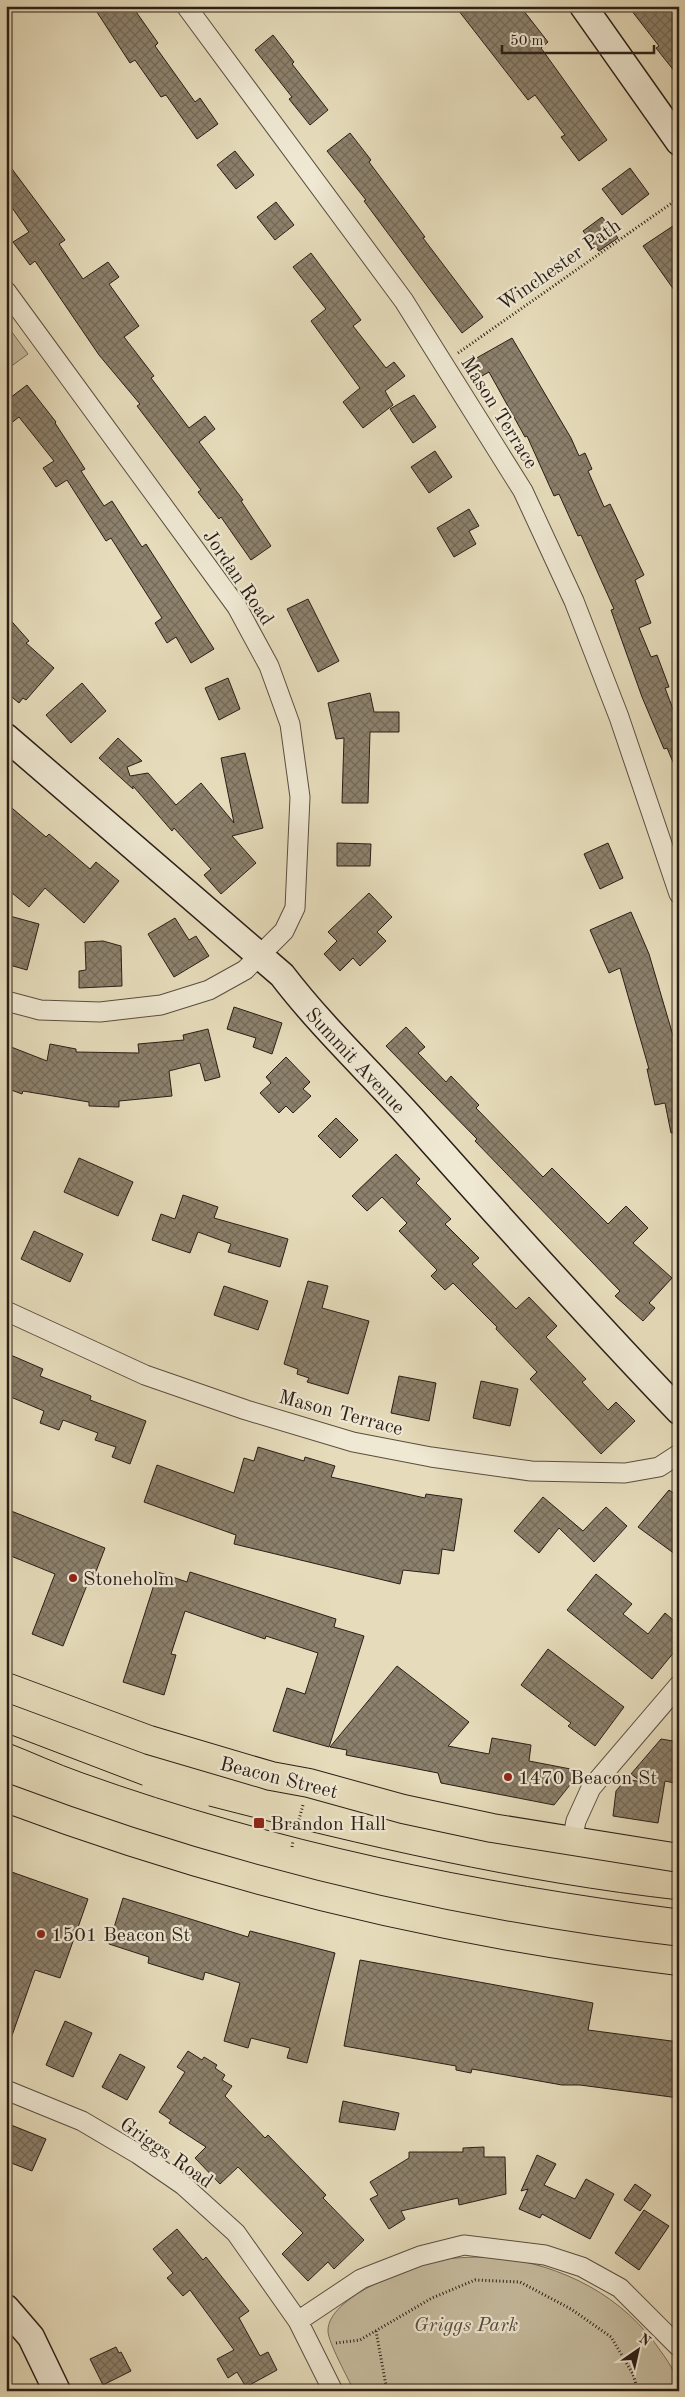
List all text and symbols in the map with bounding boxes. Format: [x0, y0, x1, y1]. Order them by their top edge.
scale bar [502, 22, 655, 54]
text: 50 m [510, 34, 544, 49]
street label: Winchester Path [495, 216, 625, 315]
street label: Mason Terrace [456, 353, 541, 473]
street label: Jordan Road [198, 527, 276, 629]
street label: Summit Avenue [301, 1005, 408, 1118]
street label: Mason Terrace [276, 1388, 405, 1440]
place label: Stoneholm [83, 1570, 175, 1590]
marker: Stoneholm [67, 1572, 79, 1584]
street label: Beacon Street [217, 1755, 340, 1803]
place label: 1470 Beacon St [518, 1769, 657, 1789]
marker: 1470 Beacon St [502, 1771, 514, 1783]
place label: Brandon Hall [270, 1815, 386, 1835]
marker: Brandon Hall [252, 1816, 266, 1830]
place label: 1501 Beacon St [51, 1926, 190, 1946]
marker: 1501 Beacon St [35, 1928, 47, 1940]
street label: Griggs Road [116, 2114, 216, 2193]
park label: Griggs Park [414, 2316, 518, 2336]
north arrow [612, 2324, 662, 2374]
text: N [636, 2331, 653, 2349]

